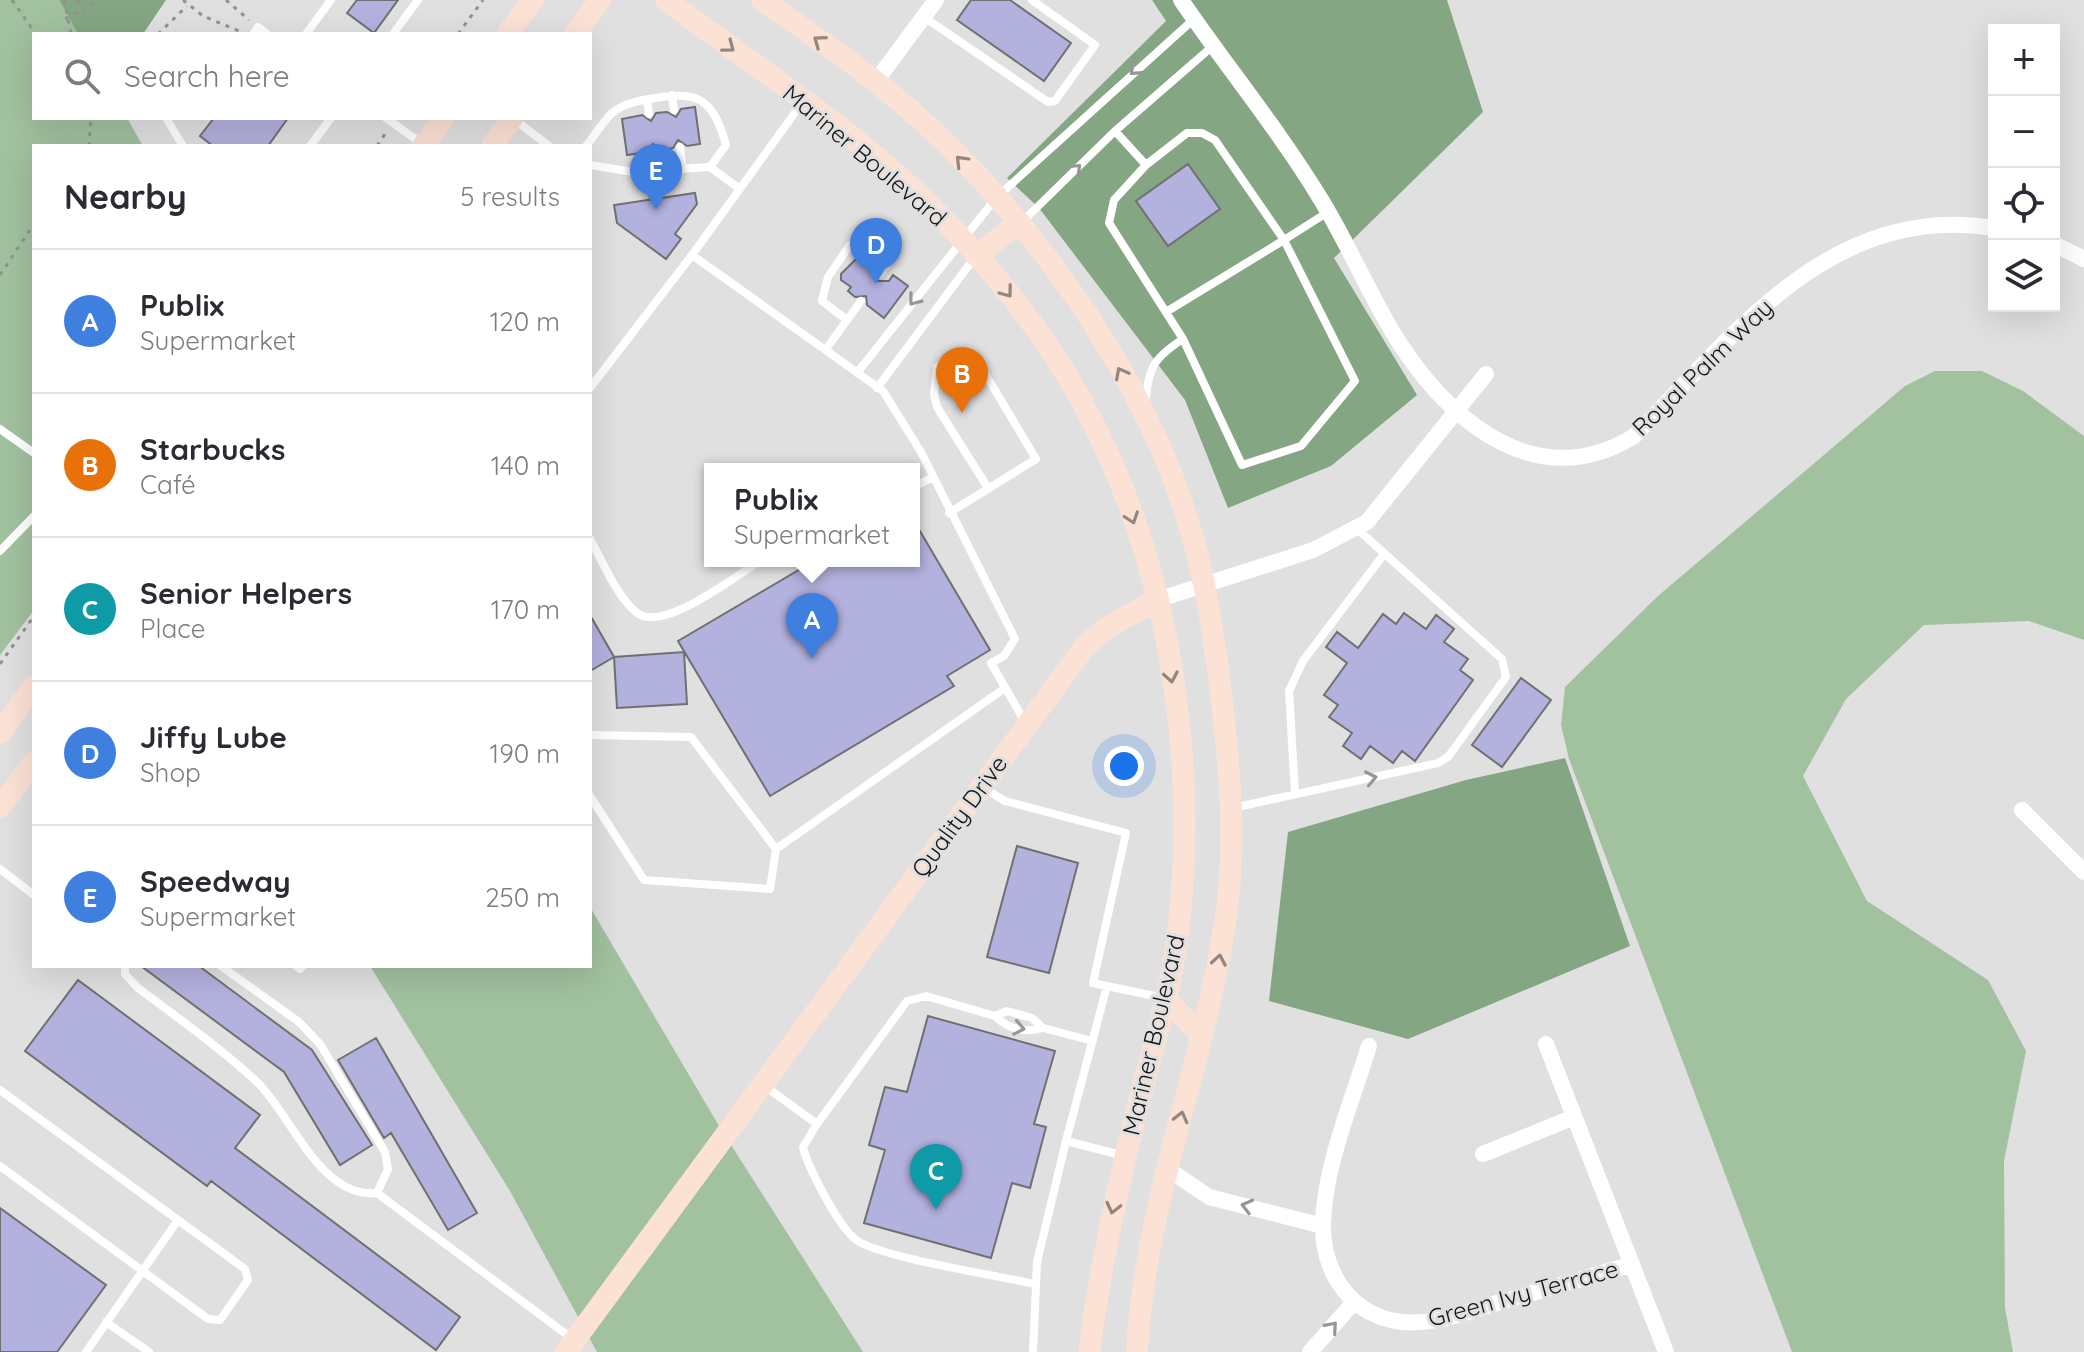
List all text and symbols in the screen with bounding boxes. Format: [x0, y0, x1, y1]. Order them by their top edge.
map controls [1988, 24, 2060, 312]
button: + [1988, 24, 2060, 96]
search box [32, 32, 592, 120]
one-way arrow [814, 36, 828, 51]
one-way arrow [720, 37, 735, 51]
icon: search [60, 54, 104, 98]
text: Search here [124, 57, 290, 95]
one-way arrow [1130, 61, 1145, 75]
street label: Mariner Boulevard [777, 78, 953, 232]
button: − [1988, 96, 2060, 168]
pin: E [630, 144, 682, 210]
one-way arrow [955, 156, 970, 170]
one-way arrow [1067, 164, 1081, 178]
button: locate [1988, 168, 2060, 240]
text: Nearby [64, 175, 187, 218]
text: 5 results [460, 180, 560, 213]
pin: D [850, 218, 902, 284]
button: layers [1988, 240, 2060, 312]
one-way arrow [997, 283, 1011, 297]
text: Publix [140, 286, 224, 324]
one-way arrow [909, 291, 923, 306]
street label: Royal Palm Way [1625, 292, 1779, 442]
text: A [82, 305, 98, 338]
text: 120 m [490, 305, 560, 338]
text: Supermarket [140, 324, 296, 357]
pin: B [936, 347, 988, 413]
one-way arrow [1115, 366, 1130, 381]
text: Starbucks [140, 430, 285, 468]
text: B [81, 449, 99, 482]
text: 140 m [491, 449, 560, 482]
popup [704, 463, 920, 567]
text: Café [140, 468, 196, 501]
text: Publix [734, 480, 818, 518]
one-way arrow [1122, 510, 1138, 524]
text: Supermarket [734, 518, 890, 551]
text: Senior Helpers [140, 574, 352, 612]
text: C [82, 593, 98, 626]
text: 170 m [491, 593, 560, 626]
pin: A [786, 593, 838, 659]
text: Place [140, 612, 205, 645]
one-way arrow [1161, 670, 1178, 683]
text: Jiffy Lube [140, 718, 287, 756]
text: D [81, 737, 99, 770]
text: 190 m [490, 737, 560, 770]
your location [1104, 746, 1144, 786]
street label: Quality Drive [905, 749, 1013, 883]
text: Shop [140, 756, 201, 789]
one-way arrow [1365, 771, 1378, 788]
text: Speedway [140, 862, 291, 900]
text: E [83, 881, 97, 914]
text: 250 m [485, 881, 560, 914]
text: Supermarket [140, 900, 296, 933]
street label: Mariner Boulevard [1115, 932, 1191, 1138]
one-way arrow [1209, 953, 1226, 966]
one-way arrow [1011, 1019, 1025, 1036]
one-way arrow [1171, 1111, 1188, 1125]
pin: C [910, 1144, 962, 1210]
one-way arrow [1241, 1199, 1255, 1216]
one-way arrow [1106, 1200, 1123, 1214]
street label: Green Ivy Terrace [1425, 1253, 1621, 1333]
one-way arrow [1322, 1321, 1336, 1336]

